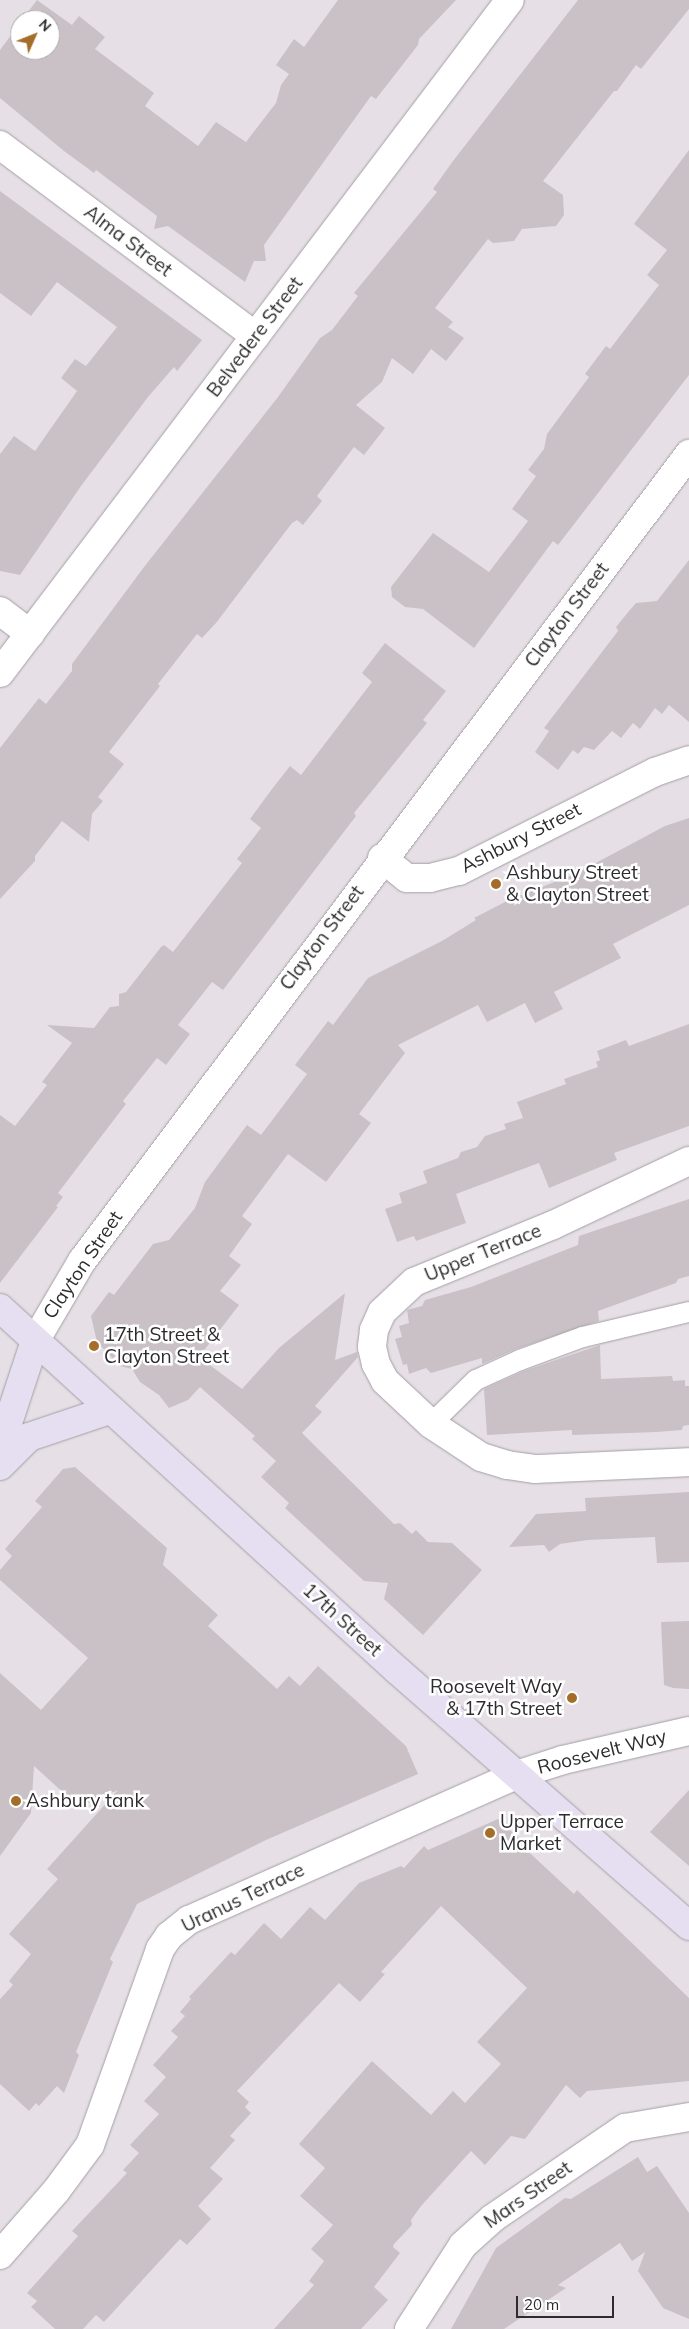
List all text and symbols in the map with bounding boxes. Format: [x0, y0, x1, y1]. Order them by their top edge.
north arrow [10, 10, 60, 60]
text: N [35, 15, 55, 35]
street label: Alma Street [80, 201, 176, 281]
street label: Belvedere Street [202, 272, 308, 402]
street label: Clayton Street [520, 558, 614, 672]
street label: Ashbury Street [457, 798, 585, 878]
place label: Ashbury Street & Clayton Street [506, 862, 649, 906]
marker: Ashbury Street & Clayton Street [490, 878, 502, 890]
street label: Clayton Street [275, 881, 369, 995]
street label: Clayton Street [39, 1207, 127, 1323]
street label: Upper Terrace [421, 1219, 545, 1287]
place label: 17th Street & Clayton Street [104, 1324, 229, 1368]
marker: 17th Street & Clayton Street [88, 1340, 100, 1352]
street label: 17th Street [298, 1579, 386, 1661]
place label: Roosevelt Way & 17th Street [430, 1676, 562, 1720]
marker: Roosevelt Way & 17th Street [566, 1692, 578, 1704]
street label: Roosevelt Way [535, 1725, 669, 1779]
place label: Ashbury tank [26, 1790, 144, 1812]
marker: Ashbury tank [10, 1795, 22, 1807]
place label: Upper Terrace Market [500, 1811, 624, 1855]
marker: Upper Terrace Market [484, 1827, 496, 1839]
street label: Uranus Terrace [178, 1858, 308, 1938]
street label: Mars Street [480, 2157, 576, 2233]
scale bar [519, 2286, 616, 2318]
text: 20 m [524, 2295, 559, 2314]

